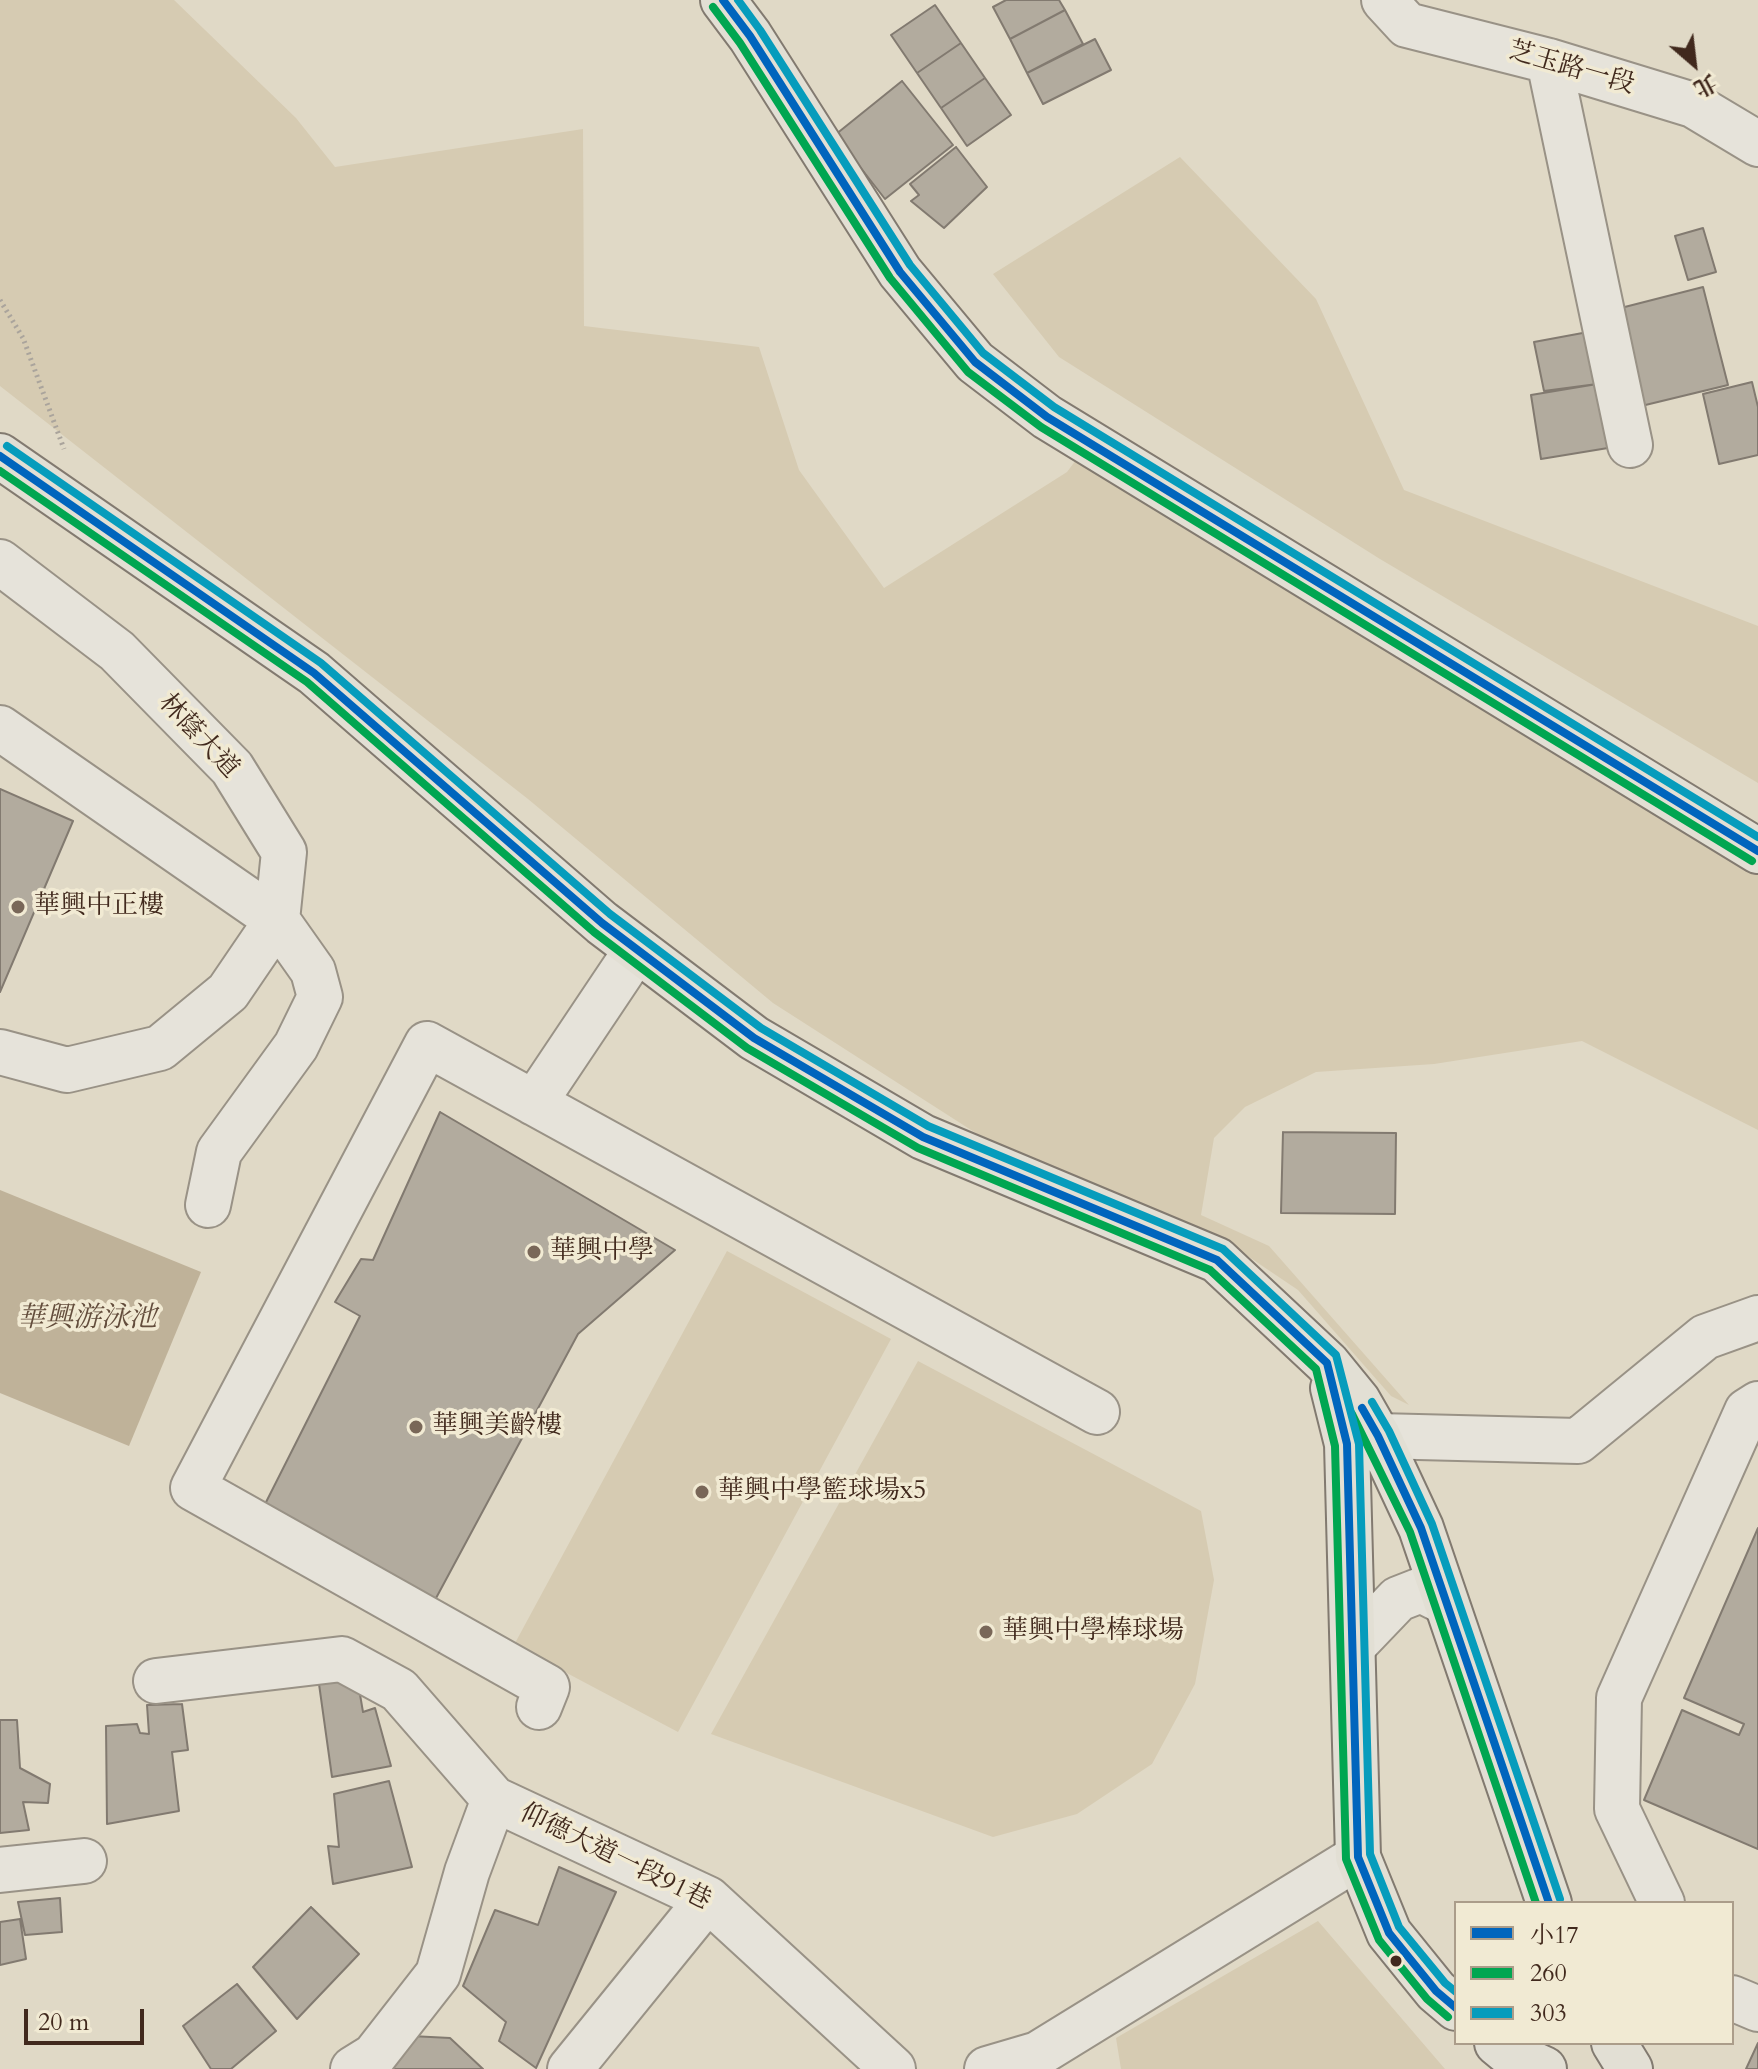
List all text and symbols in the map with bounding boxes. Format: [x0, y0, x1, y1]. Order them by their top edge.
north arrow [1654, 24, 1734, 104]
street label: 芝玉路一段 [1504, 36, 1638, 102]
text: 北 [1689, 67, 1722, 104]
street label: 林蔭大道 [151, 688, 245, 786]
place label: 華興中正樓 [34, 891, 164, 923]
marker: 華興中正樓 [9, 898, 27, 916]
place label: 華興中學 [550, 1236, 654, 1268]
marker: 華興中學 [525, 1243, 543, 1261]
water label: 華興游泳池 [17, 1303, 157, 1337]
place label: 華興美齡樓 [432, 1411, 562, 1443]
marker: 華興美齡樓 [407, 1418, 425, 1436]
place label: 華興中學籃球場x5 [718, 1476, 926, 1508]
marker: 華興中學籃球場x5 [693, 1483, 711, 1501]
place label: 華興中學棒球場 [1002, 1616, 1184, 1648]
marker: 華興中學棒球場 [977, 1623, 995, 1641]
street label: 仰德大道一段91巷 [514, 1798, 716, 1918]
legend [1454, 1901, 1734, 2045]
text: 小17 [1530, 1919, 1579, 1952]
unlabelled marker [1388, 1953, 1404, 1969]
text: 260 [1530, 1957, 1567, 1990]
scale bar [28, 1993, 148, 2043]
text: 303 [1530, 1997, 1567, 2030]
text: 20 m [38, 2006, 89, 2039]

